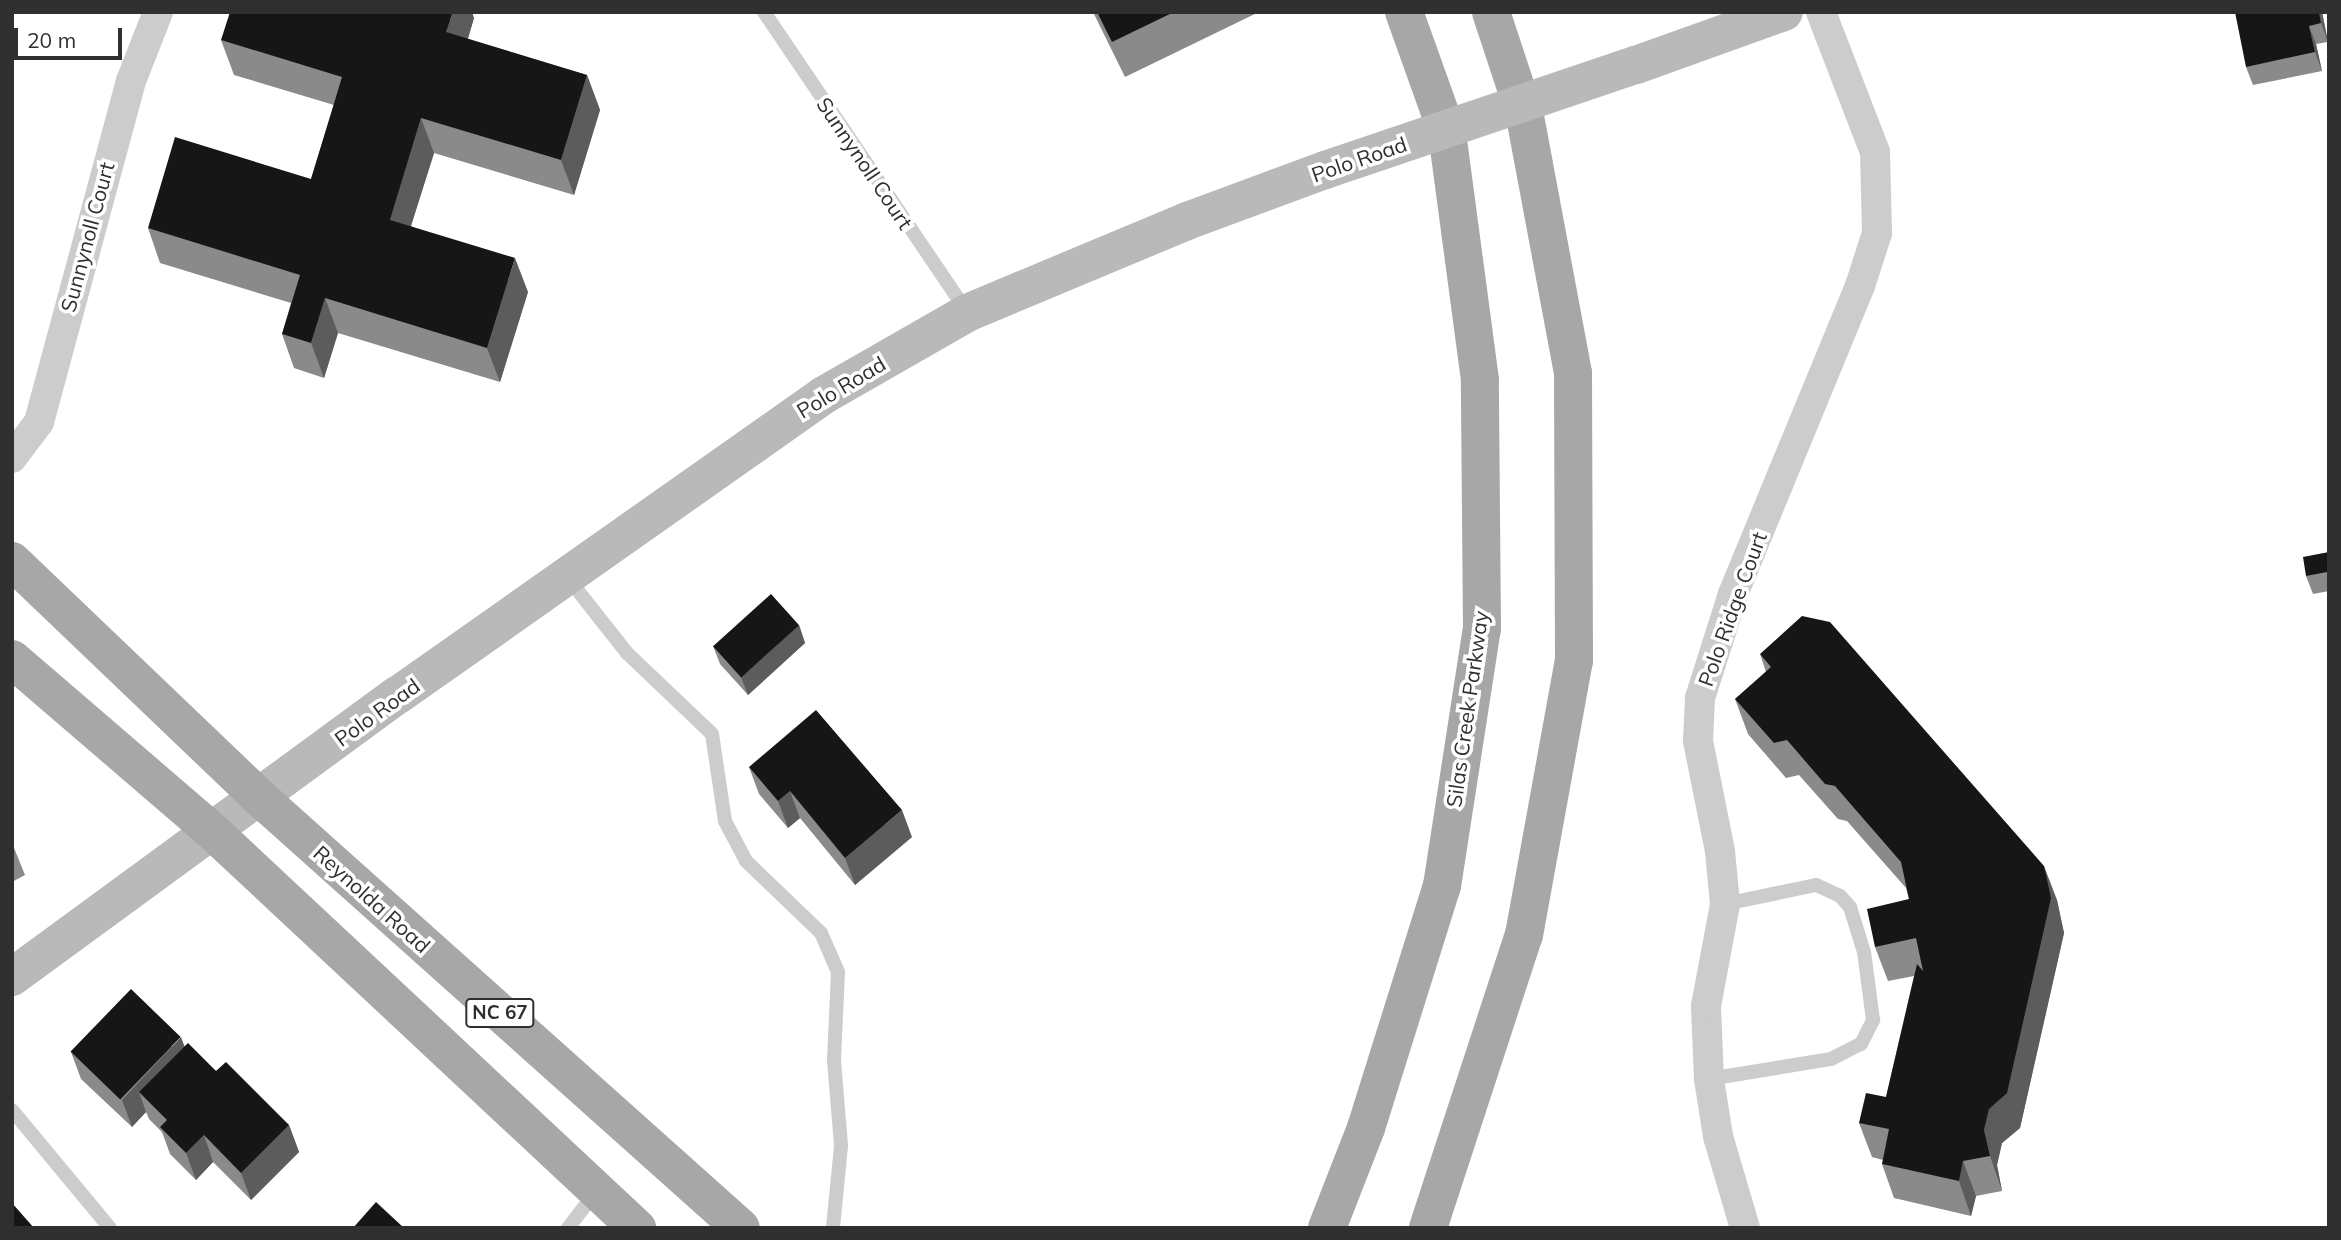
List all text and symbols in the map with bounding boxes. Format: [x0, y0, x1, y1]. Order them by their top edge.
scale bar [18, 14, 126, 58]
text: 20 m [27, 27, 76, 53]
street label: Sunnynoll Court [812, 92, 918, 234]
street label: Polo Road [1308, 131, 1410, 187]
street label: Sunnynoll Court [55, 159, 119, 315]
street label: Polo Road [792, 351, 890, 423]
street label: Polo Ridge Court [1692, 528, 1772, 690]
street label: Silas Creek Parkway [1441, 609, 1493, 809]
street label: Polo Road [329, 673, 425, 751]
street label: Reynolda Road [309, 840, 435, 958]
road number: NC 67 [465, 998, 535, 1028]

